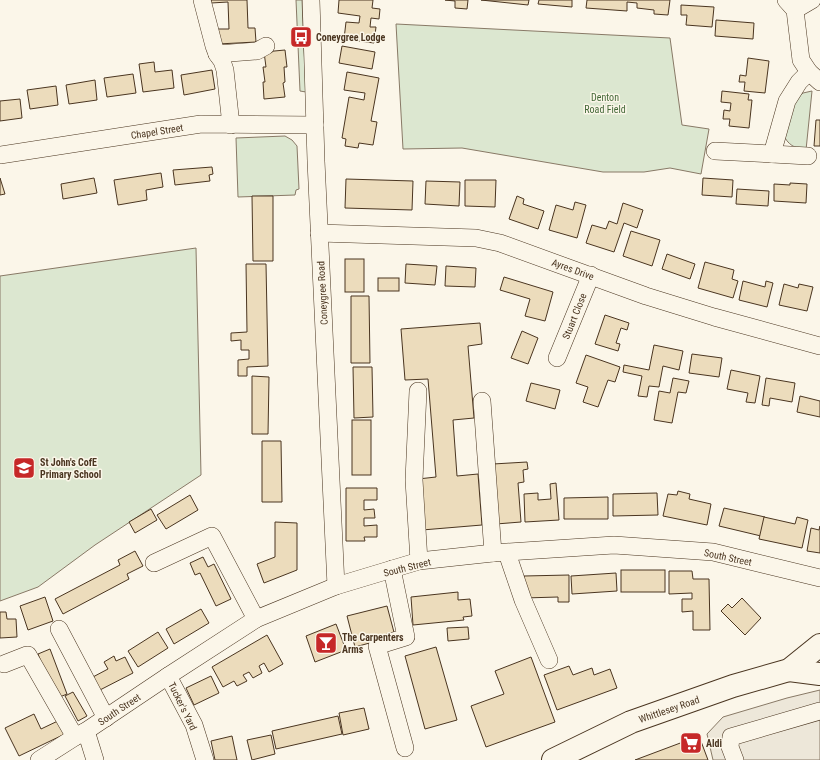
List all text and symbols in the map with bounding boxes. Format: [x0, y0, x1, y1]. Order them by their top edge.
bus stop icon: Coneygree Lodge [288, 24, 314, 50]
place label: Coneygree Lodge [316, 32, 386, 43]
park label: Denton Road Field [584, 92, 626, 115]
street label: Chapel Street [130, 122, 184, 141]
street label: Ayres Drive [550, 257, 596, 282]
street label: Coneygree Road [315, 261, 330, 325]
street label: Stuart Close [560, 291, 589, 341]
school or university icon: St John's CofE Primary School [11, 455, 37, 481]
place label: St John's CofE Primary School [40, 457, 101, 480]
street label: South Street [703, 547, 753, 568]
street label: South Street [382, 556, 432, 579]
bar icon: The Carpenters Arms [313, 630, 339, 656]
place label: The Carpenters Arms [342, 632, 404, 655]
street label: Tucker's Yard [166, 680, 199, 732]
street label: South Street [96, 691, 143, 728]
street label: Whittlesey Road [637, 694, 701, 725]
supermarket icon: Aldi [678, 730, 704, 756]
place label: Aldi [706, 738, 722, 749]

